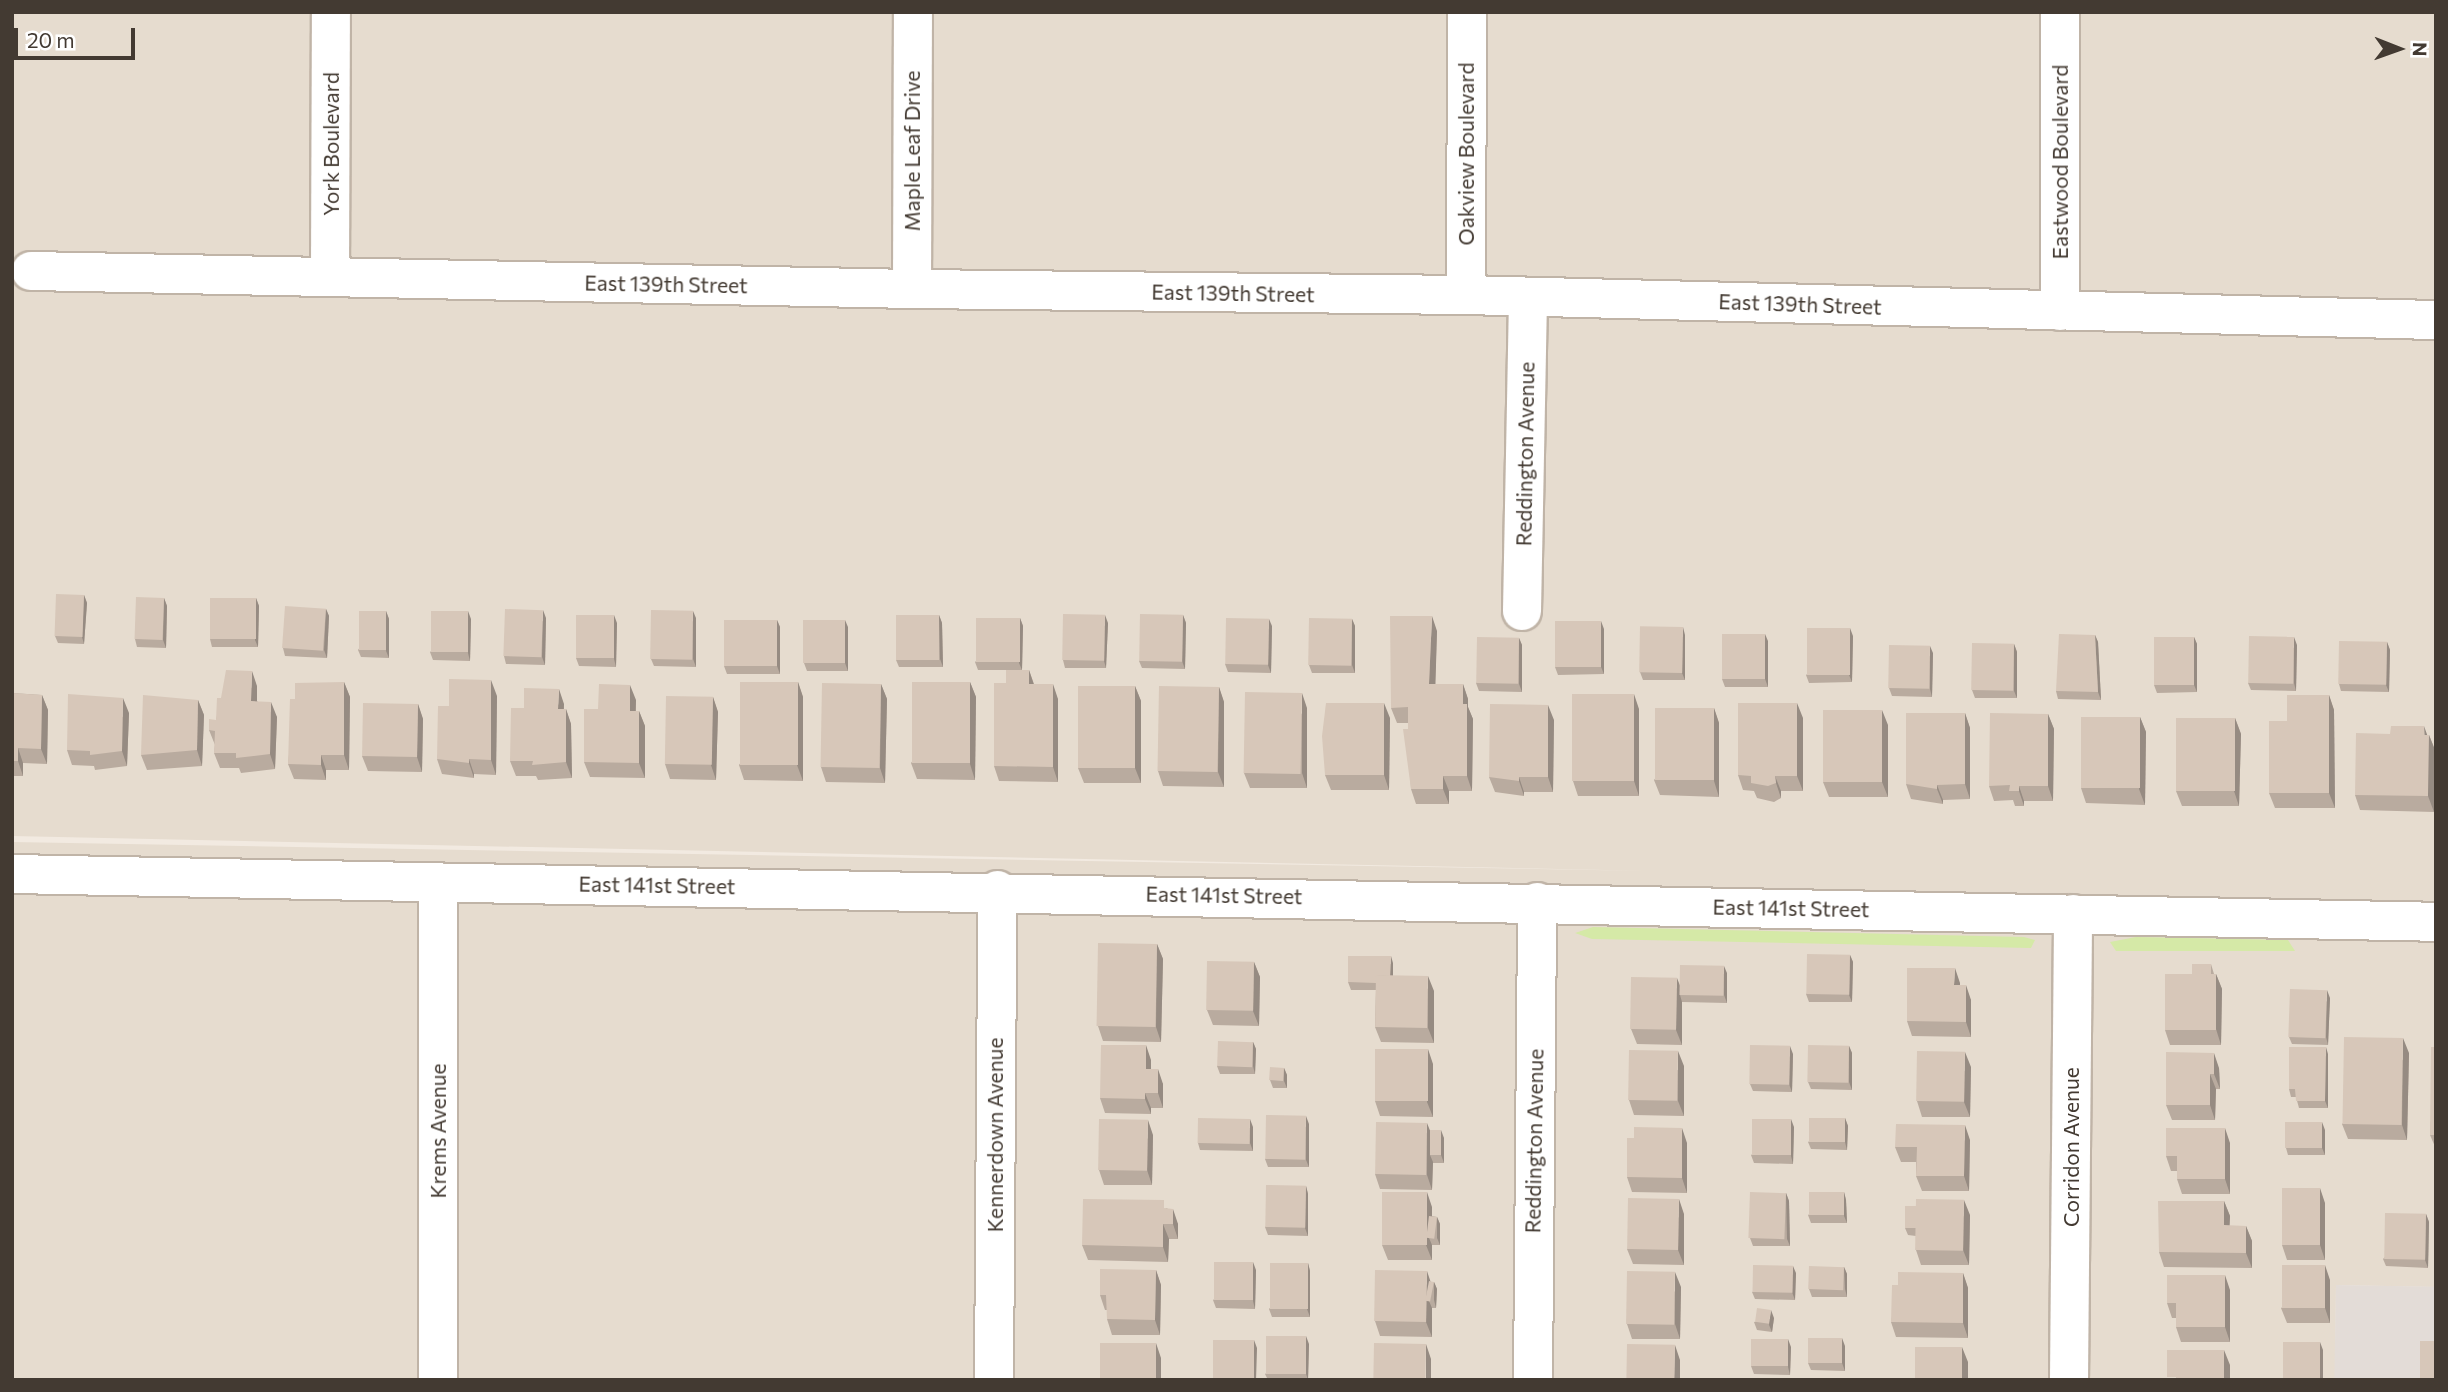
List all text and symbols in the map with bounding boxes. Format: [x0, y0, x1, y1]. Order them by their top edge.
scale bar [18, 14, 138, 58]
north arrow [2364, 14, 2434, 84]
text: 20 m [27, 27, 75, 52]
text: N [2409, 42, 2432, 57]
street label: Oakview Boulevard [1453, 62, 1479, 246]
street label: Eastwood Boulevard [2047, 65, 2073, 259]
street label: Maple Leaf Drive [899, 71, 925, 231]
street label: York Boulevard [318, 72, 344, 216]
street label: East 139th Street [584, 270, 748, 298]
street label: East 139th Street [1151, 279, 1315, 307]
street label: East 139th Street [1718, 289, 1882, 319]
street label: Reddington Avenue [1511, 361, 1539, 547]
street label: East 141st Street [578, 871, 736, 899]
street label: East 141st Street [1145, 881, 1303, 909]
street label: East 141st Street [1712, 894, 1870, 922]
street label: Kennerdown Avenue [982, 1038, 1008, 1232]
street label: Reddington Avenue [1520, 1048, 1548, 1234]
street label: Krems Avenue [425, 1063, 451, 1199]
street label: Corridon Avenue [2058, 1067, 2084, 1227]

